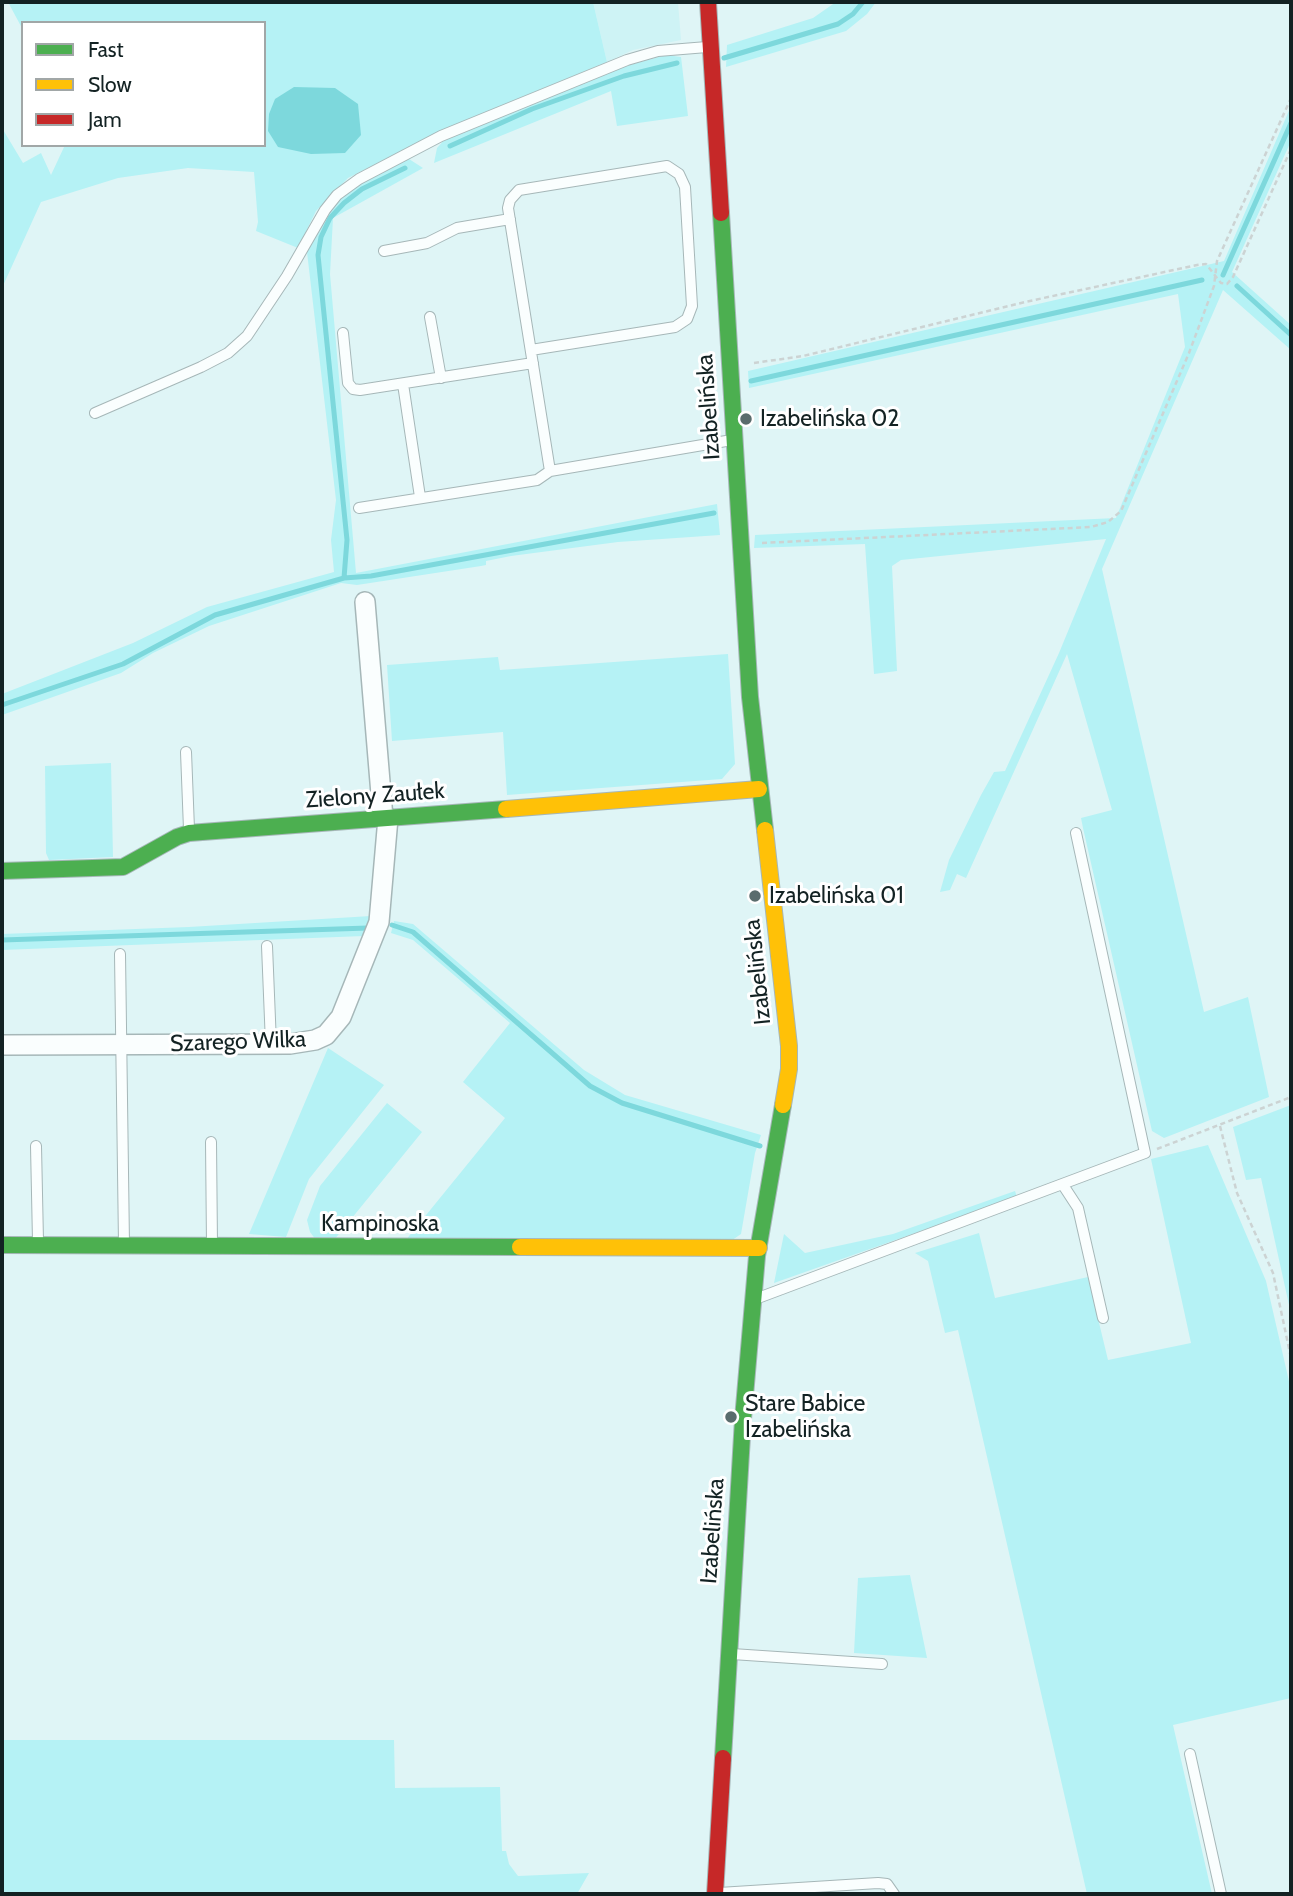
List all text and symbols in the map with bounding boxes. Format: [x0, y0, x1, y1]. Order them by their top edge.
legend [21, 21, 266, 147]
text: Fast [88, 37, 124, 62]
text: Slow [88, 72, 132, 97]
text: Jam [88, 107, 122, 132]
street label: Izabelińska [692, 353, 726, 461]
place label: Izabelińska 02 [760, 405, 899, 433]
marker: Izabelińska 02 [738, 411, 754, 427]
street label: Zielony Zaułek [304, 777, 446, 815]
place label: Izabelińska 01 [769, 882, 904, 910]
marker: Izabelińska 01 [747, 888, 763, 904]
street label: Izabelińska [739, 918, 777, 1026]
street label: Szarego Wilka [169, 1026, 307, 1058]
street label: Kampinoska [321, 1210, 439, 1238]
place label: Stare Babice Izabelińska [745, 1390, 865, 1444]
marker: Stare Babice Izabelińska [723, 1409, 739, 1425]
street label: Izabelińska [696, 1477, 730, 1585]

